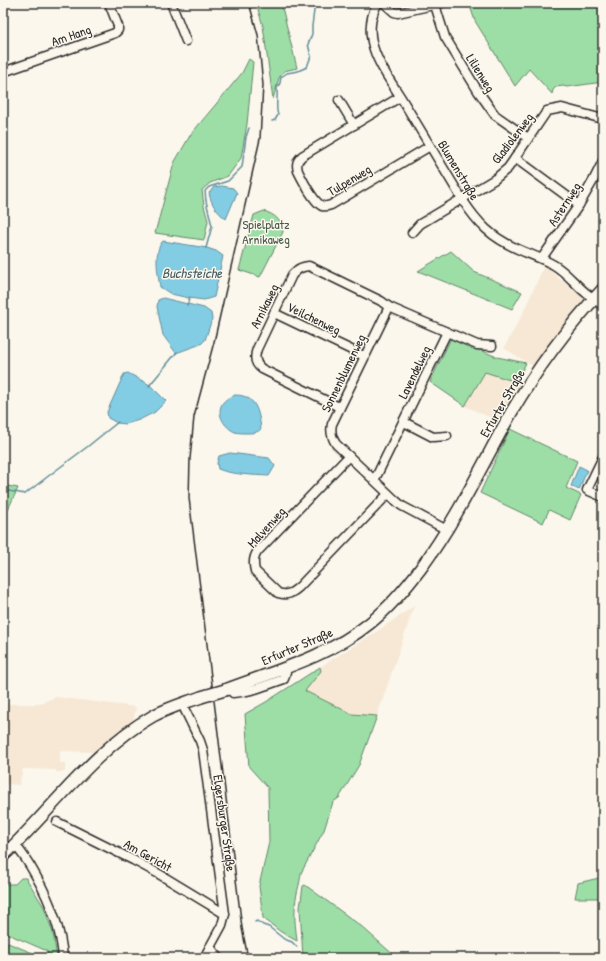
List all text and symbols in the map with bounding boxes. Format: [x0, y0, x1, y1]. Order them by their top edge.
street label: Am Hang [49, 20, 94, 50]
street label: Lilienweg [462, 50, 500, 96]
street label: Gladiolenweg [487, 109, 537, 167]
street label: Blumenstraße [434, 137, 484, 203]
street label: Tulpenweg [324, 160, 375, 200]
street label: Asternweg [543, 178, 585, 229]
park label: Spielplatz Arnikaweg [242, 215, 290, 248]
water label: Buchsteiche [162, 263, 223, 282]
street label: Arnikaweg [245, 280, 283, 331]
street label: Veilchenweg [284, 297, 344, 339]
street label: Sonnenblumenweg [316, 331, 370, 415]
street label: Lavendelweg [393, 342, 435, 402]
street label: Erfurter Straße [475, 366, 529, 440]
street label: Malvenweg [243, 502, 289, 551]
street label: Erfurter Straße [259, 623, 335, 669]
street label: Elgersburger Straße [209, 774, 241, 872]
street label: Am Gericht [121, 834, 176, 876]

